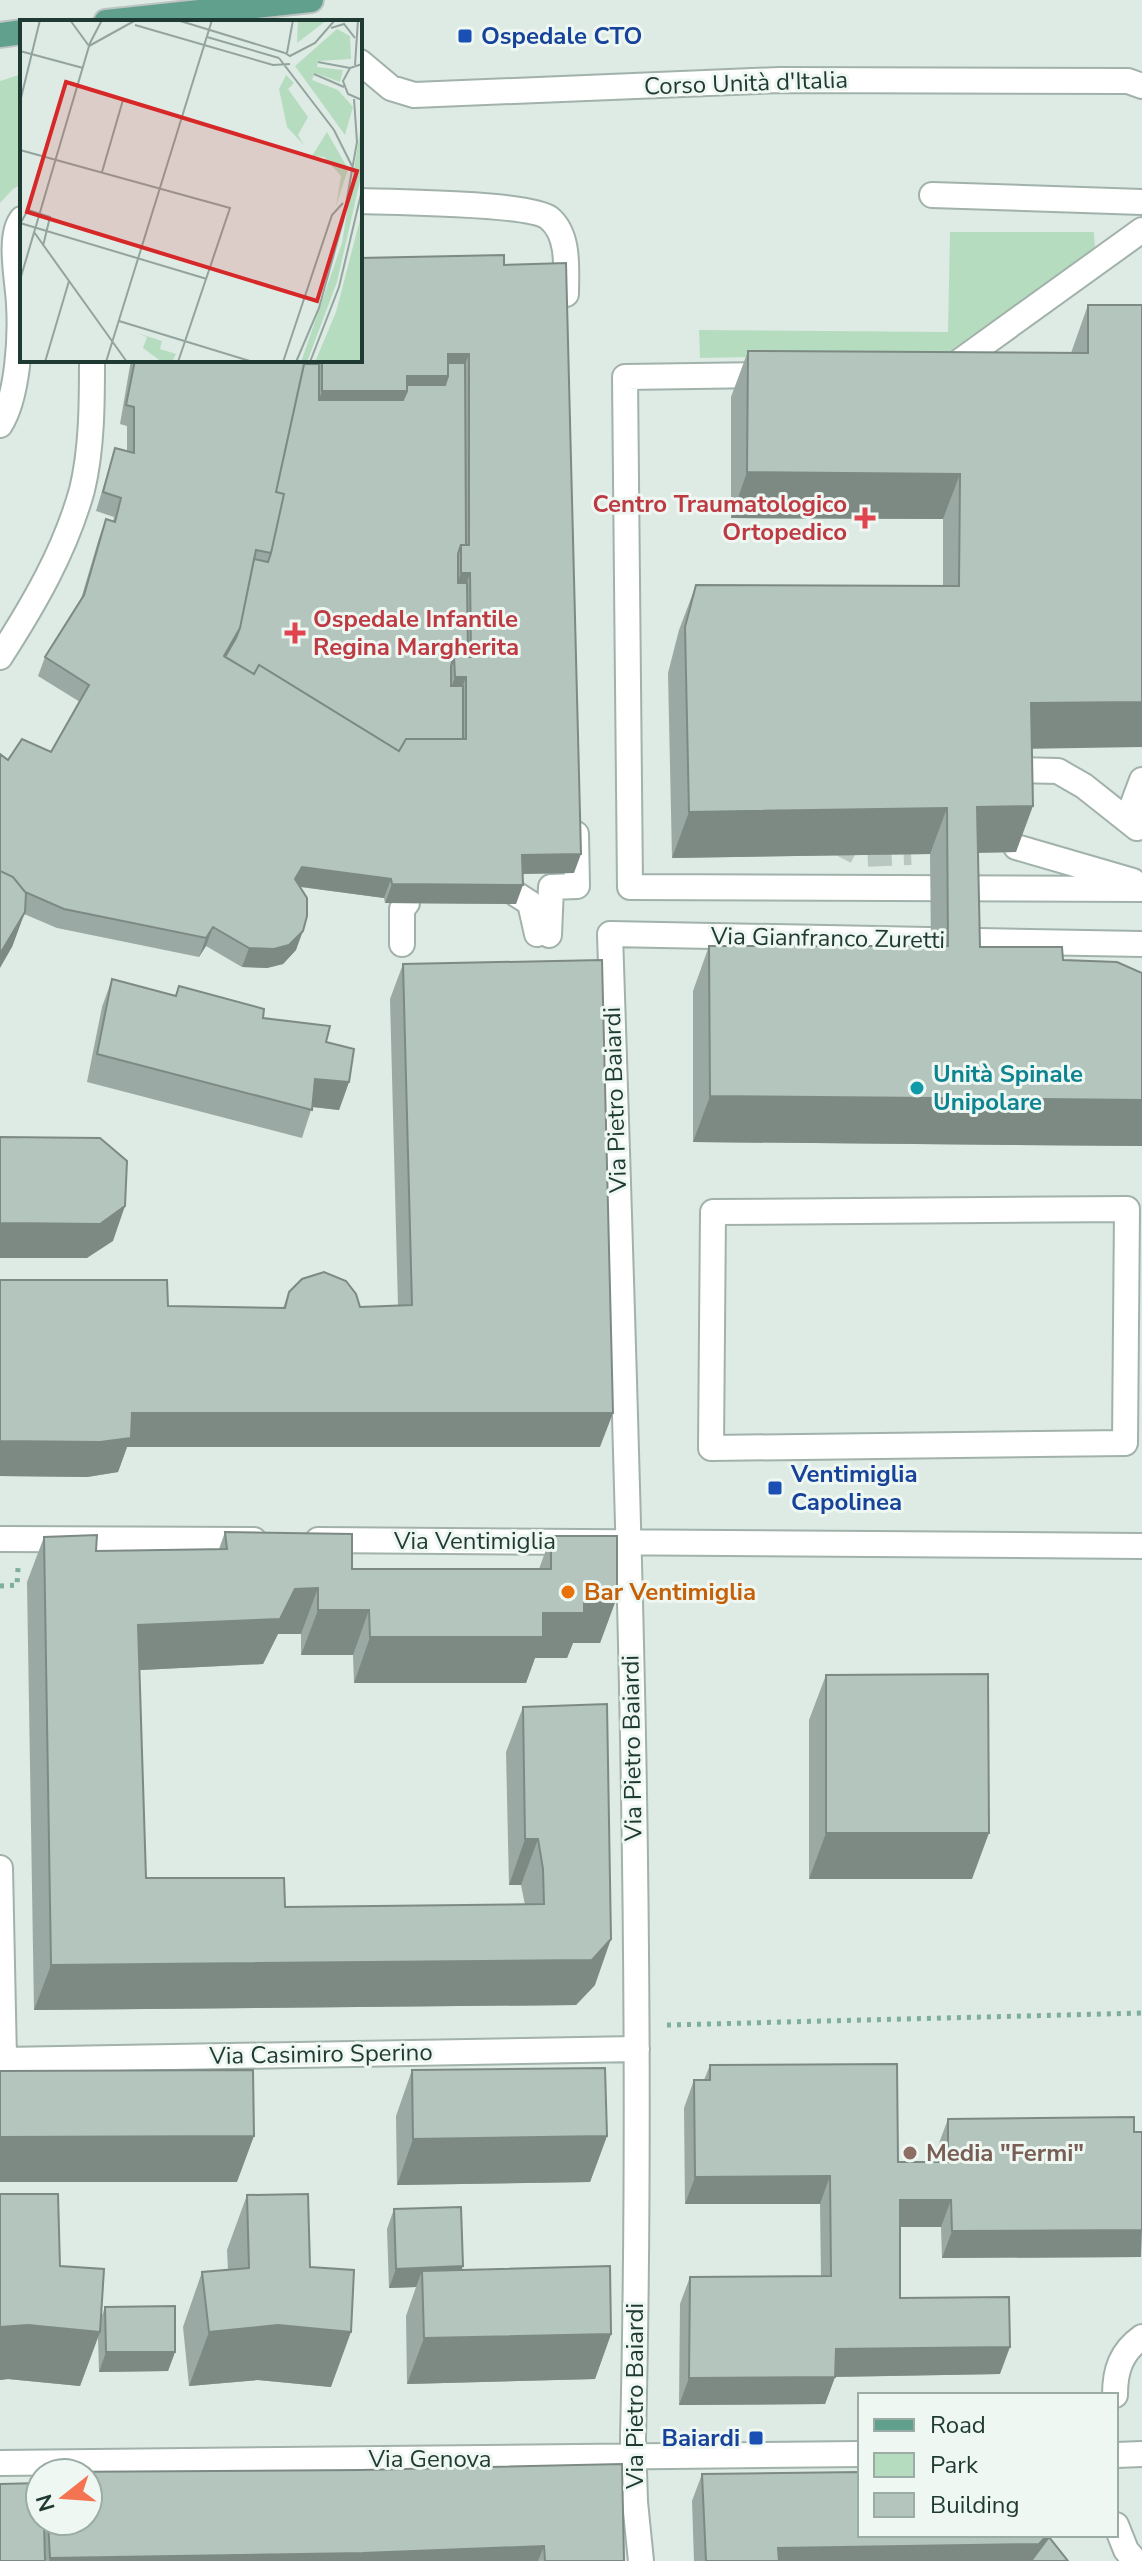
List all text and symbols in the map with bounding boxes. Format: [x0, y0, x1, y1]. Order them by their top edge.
inset map [20, 20, 362, 362]
place label: Ospedale CTO [481, 20, 642, 52]
marker: Ospedale CTO [456, 27, 474, 45]
street label: Corso Unità d'Italia [643, 63, 849, 103]
place label: Centro Traumatologico Ortopedico [592, 488, 847, 548]
marker: Centro Traumatologico Ortopedico [854, 507, 876, 529]
place label: Ospedale Infantile Regina Margherita [313, 603, 519, 663]
marker: Ospedale Infantile Regina Margherita [284, 622, 306, 644]
street label: Via Gianfranco Zuretti [710, 920, 945, 956]
street label: Via Pietro Baiardi [596, 1006, 634, 1195]
place label: Unità Spinale Unipolare [933, 1058, 1083, 1118]
marker: Unità Spinale Unipolare [908, 1079, 926, 1097]
place label: Ventimiglia Capolinea [790, 1458, 918, 1518]
marker: Ventimiglia Capolinea [766, 1479, 784, 1497]
street label: Via Ventimiglia [393, 1525, 556, 1557]
place label: Bar Ventimiglia [584, 1576, 756, 1608]
marker: Bar Ventimiglia [559, 1583, 577, 1601]
street label: Via Pietro Baiardi [614, 1655, 650, 1842]
street label: Via Casimiro Sperino [208, 2036, 433, 2072]
place label: Media "Fermi" [926, 2137, 1084, 2169]
marker: Media "Fermi" [901, 2144, 919, 2162]
street label: Via Pietro Baiardi [619, 2303, 651, 2490]
legend [858, 2393, 1118, 2537]
text: Road [930, 2409, 986, 2441]
place label: Baiardi [661, 2422, 740, 2454]
marker: Baiardi [747, 2429, 765, 2447]
street label: Via Genova [368, 2443, 491, 2475]
text: Park [930, 2449, 979, 2481]
north arrow [24, 2457, 104, 2537]
text: Building [930, 2489, 1020, 2521]
text: N [29, 2490, 63, 2515]

